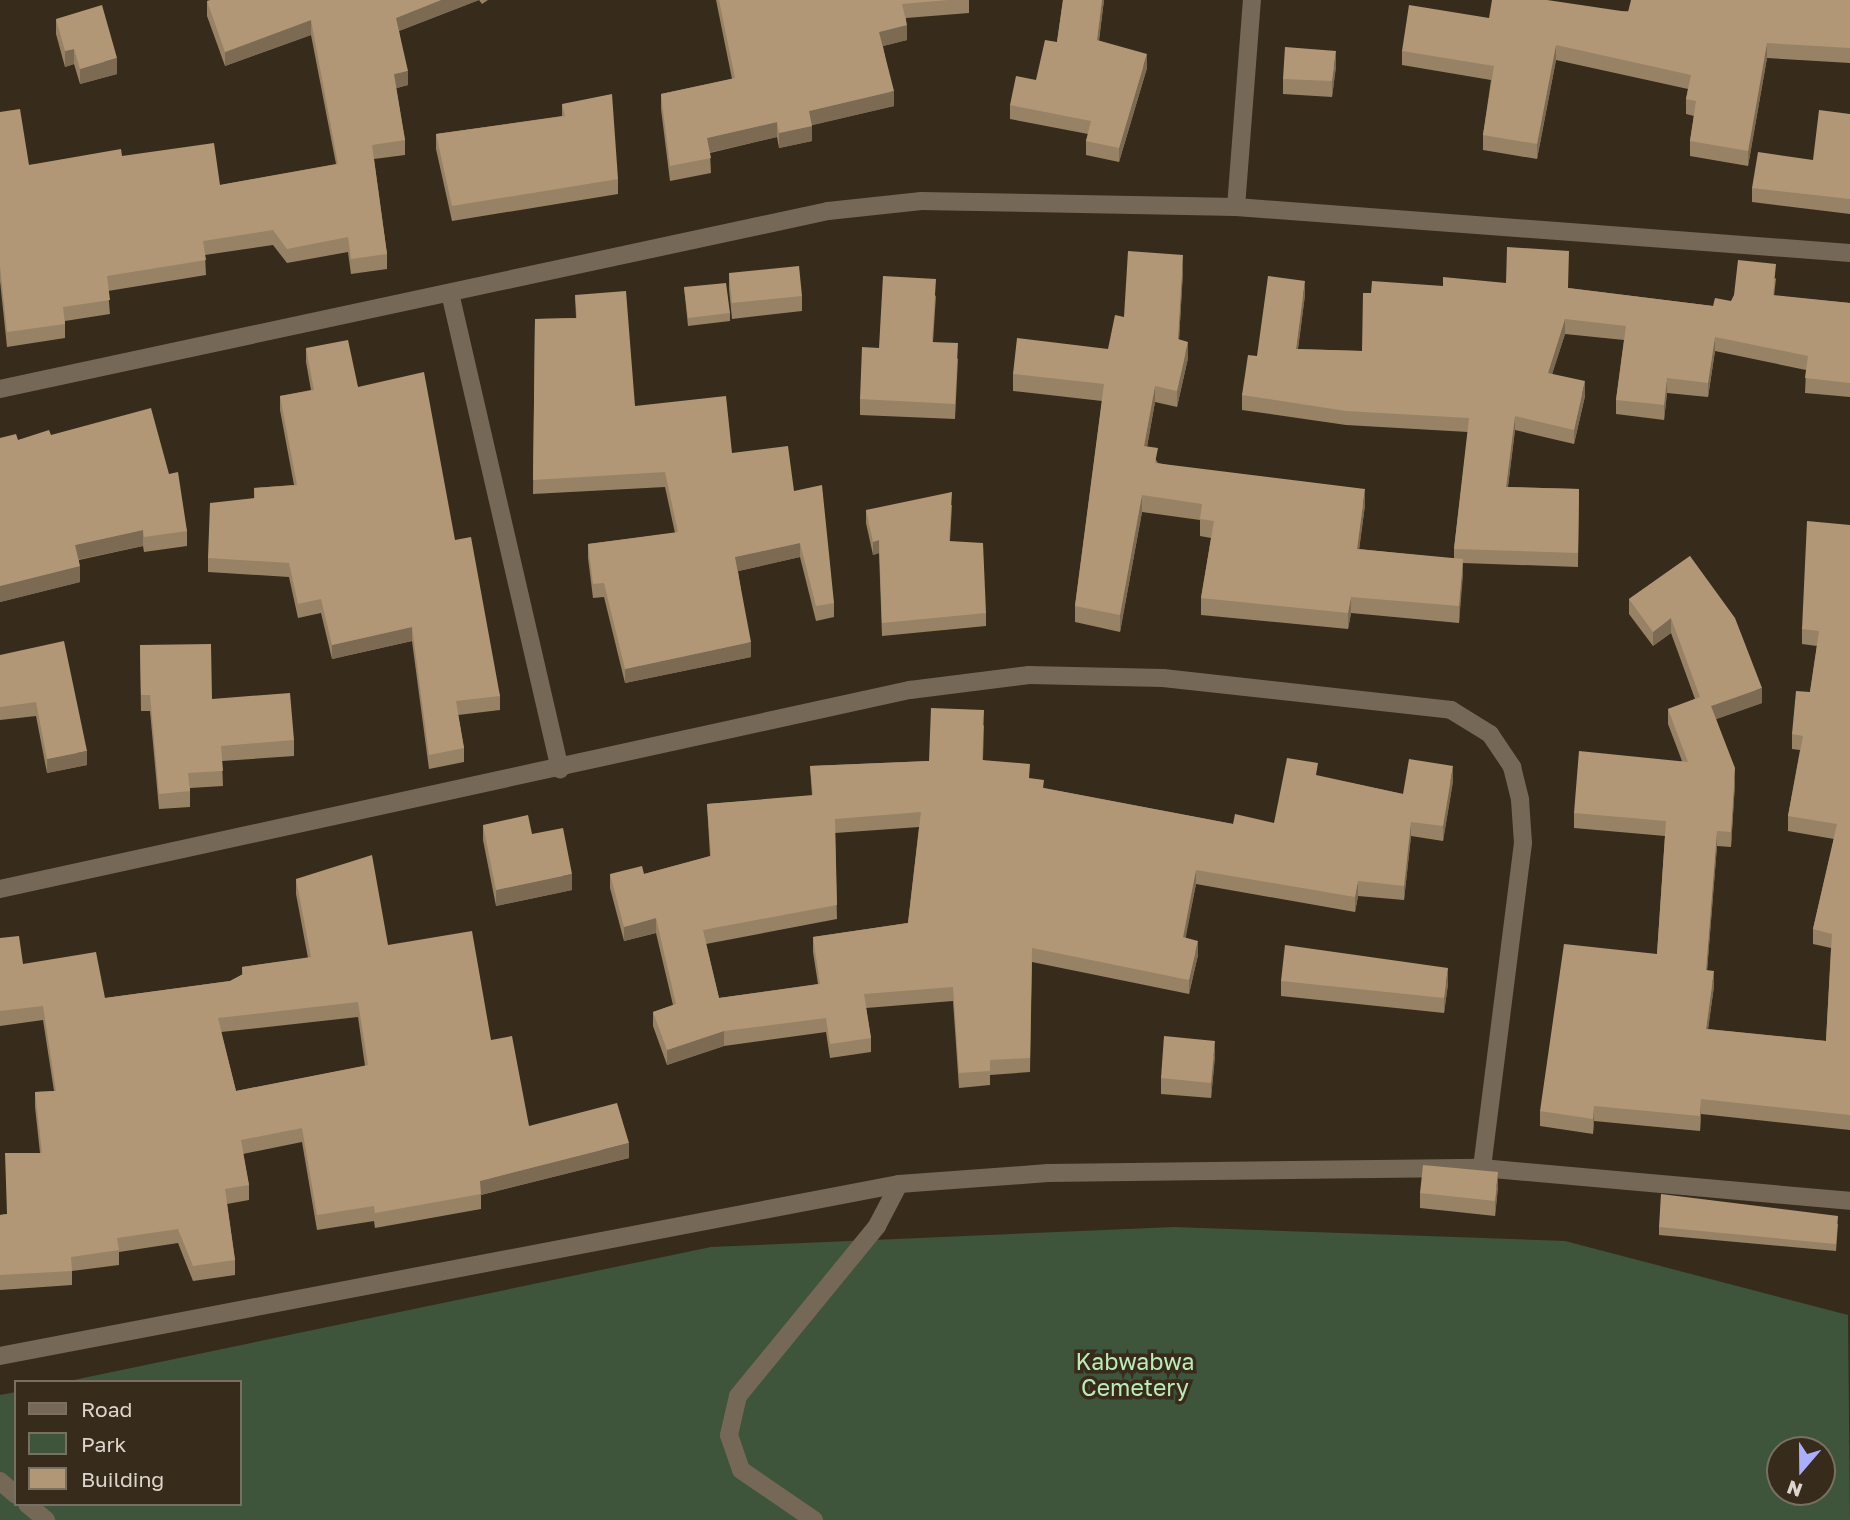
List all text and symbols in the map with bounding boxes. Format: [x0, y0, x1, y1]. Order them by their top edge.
park label: Kabwabwa Cemetery [1076, 1347, 1194, 1401]
legend [14, 1380, 242, 1506]
text: Road [81, 1396, 132, 1422]
text: Park [81, 1431, 126, 1457]
north arrow [1766, 1436, 1836, 1506]
text: Building [81, 1466, 164, 1492]
text: N [1784, 1476, 1805, 1503]

